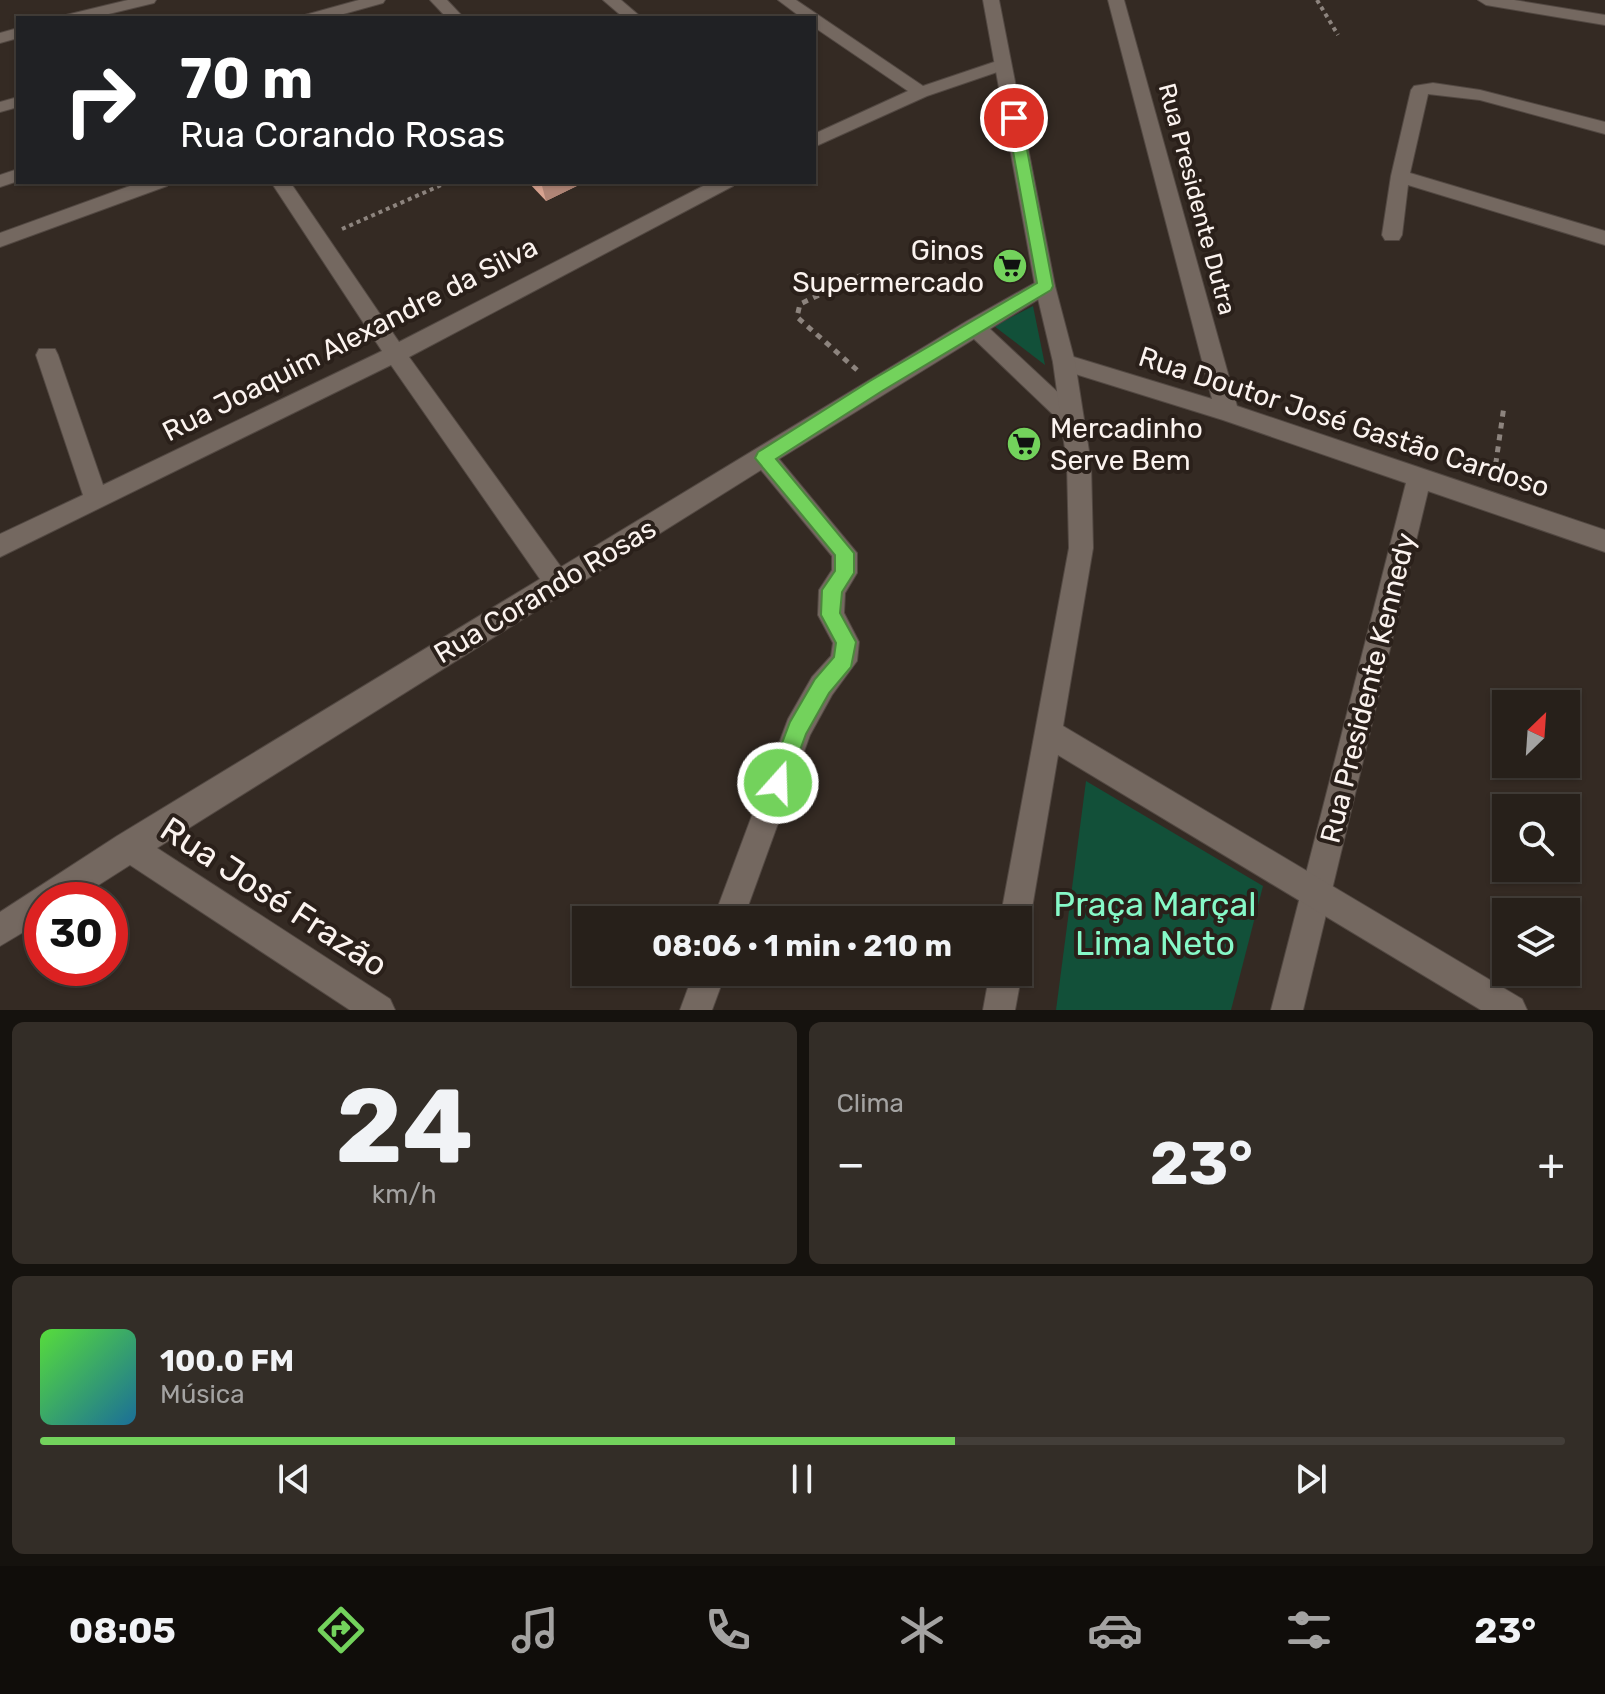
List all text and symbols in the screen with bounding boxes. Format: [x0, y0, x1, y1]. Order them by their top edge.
text: 70 m [180, 46, 313, 112]
icon: right [48, 48, 152, 152]
street label: Rua Presidente Dutra [1153, 80, 1241, 318]
pin [980, 84, 1048, 152]
icon: arrive [992, 96, 1036, 140]
text: Rua Corando Rosas [180, 113, 505, 156]
street label: Rua Joaquim Alexandre da Silva [157, 230, 543, 448]
place label: Ginos Supermercado [792, 234, 984, 299]
supermarket icon: Ginos Supermercado [991, 247, 1029, 285]
street label: Rua Doutor José Gastão Cardoso [1134, 340, 1554, 504]
place label: Mercadinho Serve Bem [1050, 412, 1203, 477]
supermarket icon: Mercadinho Serve Bem [1005, 425, 1043, 463]
street label: Rua Corando Rosas [428, 512, 662, 670]
street label: Rua Presidente Kennedy [1313, 529, 1423, 847]
north arrow [1492, 690, 1580, 778]
map controls [1492, 690, 1580, 986]
position arrow [736, 741, 820, 825]
button: search [1492, 794, 1580, 882]
street label: Rua José Frazão [153, 808, 395, 986]
speed limit sign: 30 [24, 882, 128, 986]
park label: Praça Marçal Lima Neto [1053, 884, 1257, 964]
button: layers [1492, 898, 1580, 986]
text: 08:06 · 1 min · 210 m [652, 928, 952, 964]
text: 24 [335, 1065, 473, 1188]
text: Clima [837, 1088, 904, 1119]
text: 23° [1150, 1128, 1253, 1199]
text: − [837, 1138, 865, 1190]
text: + [1538, 1138, 1565, 1190]
text: km/h [372, 1179, 437, 1210]
text: 100.0 FM [160, 1343, 294, 1379]
text: Música [160, 1379, 245, 1410]
icon: previous [272, 1457, 316, 1501]
icon: pause [780, 1457, 824, 1501]
icon: next [1289, 1457, 1333, 1501]
icon: directions [313, 1602, 369, 1658]
icon: music [507, 1602, 563, 1658]
icon: phone [700, 1602, 756, 1658]
icon: climate [894, 1602, 950, 1658]
icon: car [1087, 1602, 1143, 1658]
icon: filters [1281, 1602, 1337, 1658]
text: 08:05 [69, 1609, 176, 1652]
text: 23° [1474, 1609, 1536, 1652]

